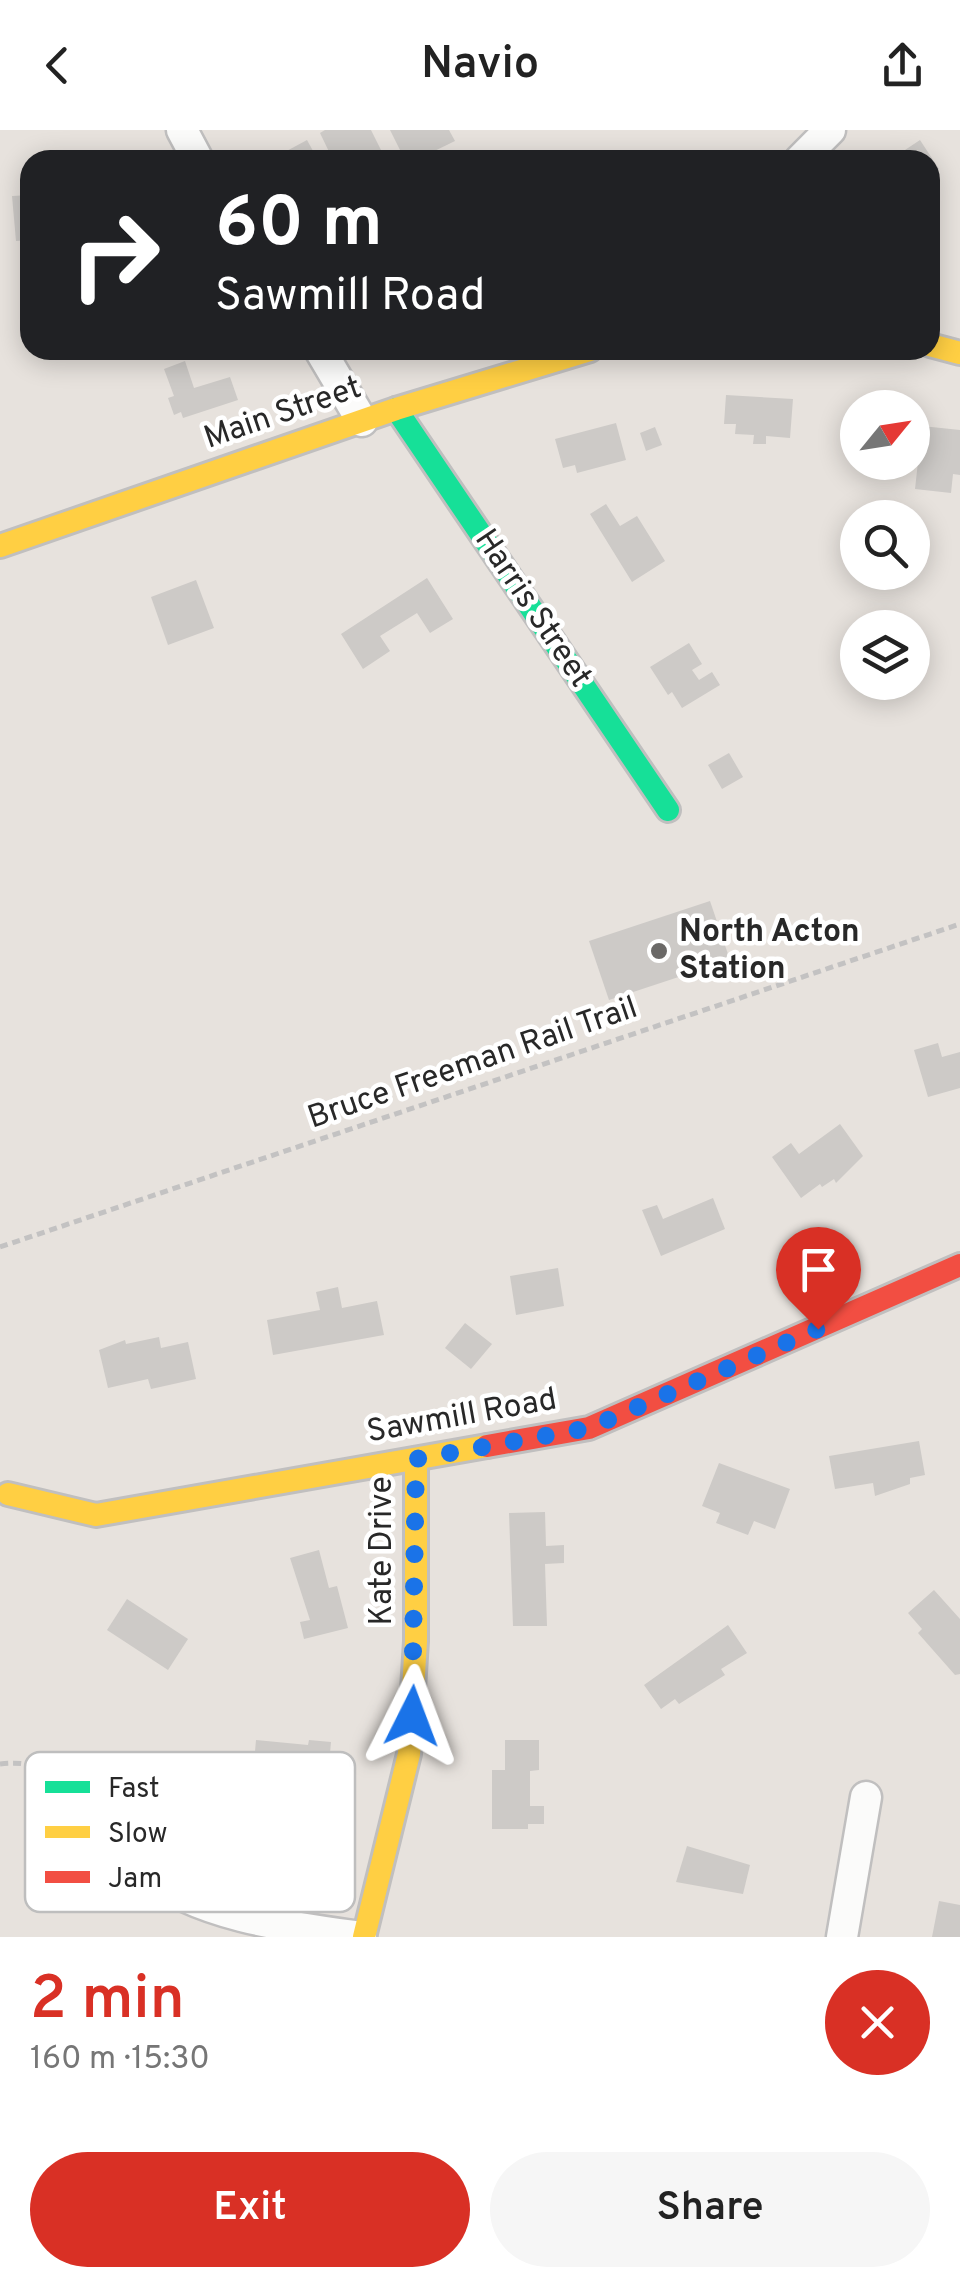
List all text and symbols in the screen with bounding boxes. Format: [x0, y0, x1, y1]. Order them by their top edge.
text: Navio [421, 37, 539, 94]
icon: back [30, 38, 85, 93]
icon: share [875, 38, 930, 93]
text: 60 m [215, 182, 383, 271]
icon: right [50, 190, 180, 320]
text: Sawmill Road [215, 269, 485, 326]
street label: Main Street [199, 368, 367, 460]
north arrow [840, 390, 930, 480]
map controls [840, 390, 930, 700]
button: search [840, 500, 930, 590]
street label: Harris Street [465, 522, 599, 696]
button: layers [840, 610, 930, 700]
place label: North Acton Station [679, 913, 860, 990]
marker: North Acton Station [648, 940, 670, 962]
street label: Bruce Freeman Rail Trail [303, 989, 643, 1139]
pin [776, 1227, 861, 1330]
icon: arrive [791, 1242, 846, 1297]
street label: Sawmill Road [364, 1381, 560, 1453]
street label: Kate Drive [363, 1476, 403, 1626]
position arrow [360, 1664, 464, 1768]
legend [25, 1752, 355, 1912]
text: Fast [108, 1772, 160, 1808]
text: Slow [108, 1817, 167, 1853]
text: Jam [108, 1862, 162, 1898]
text: 2 min [30, 1964, 185, 2040]
button: close [825, 1970, 930, 2075]
text: 160 m · 15:30 [30, 2040, 210, 2080]
button: Exit [30, 2152, 470, 2267]
button: Share [490, 2152, 930, 2267]

